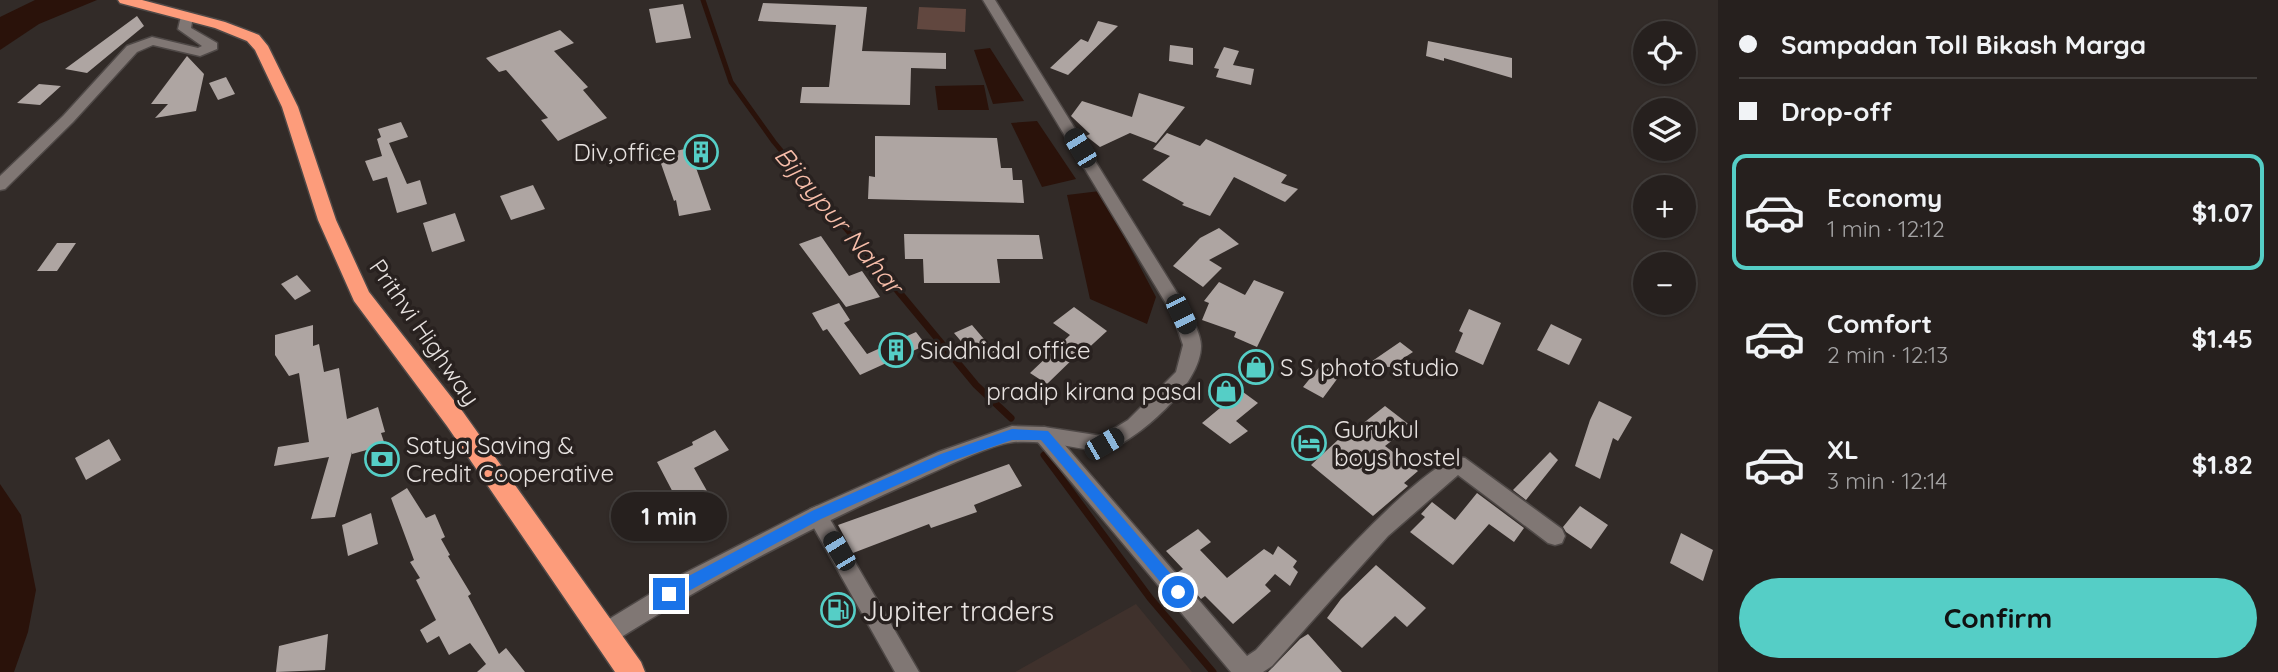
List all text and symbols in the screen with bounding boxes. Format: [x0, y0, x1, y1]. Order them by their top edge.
map controls [1633, 21, 1696, 315]
button: locate [1633, 21, 1696, 84]
text: Sampadan Toll Bikash Marga [1781, 28, 2146, 61]
text: Drop-off [1781, 95, 1892, 128]
button: layers [1633, 98, 1696, 161]
car [1061, 125, 1100, 171]
building icon: Div,office [682, 133, 720, 171]
place label: Div,office [573, 137, 676, 167]
water label: Bijaypur Nahar [768, 139, 912, 303]
button: + [1633, 175, 1696, 238]
icon: car [1743, 181, 1806, 244]
text: Economy [1827, 181, 1942, 214]
text: $1.07 [2192, 196, 2253, 229]
text: 1 min · 12:12 [1827, 214, 1945, 243]
button: − [1633, 252, 1696, 315]
street label: Prithvi Highway [363, 253, 487, 411]
car [1163, 291, 1200, 337]
icon: car [1743, 307, 1806, 370]
text: Comfort [1827, 307, 1932, 340]
text: $1.45 [2191, 322, 2253, 355]
building icon: Siddhidal office [877, 331, 915, 369]
place label: Siddhidal office [920, 335, 1091, 365]
text: 2 min · 12:13 [1827, 340, 1948, 369]
shop icon: S S photo studio [1237, 348, 1275, 386]
place label: S S photo studio [1280, 352, 1459, 382]
shop icon: pradip kirana pasal [1207, 372, 1245, 410]
place label: pradip kirana pasal [986, 376, 1202, 406]
place label: Gurukul boys hostel [1334, 414, 1461, 472]
car [1081, 424, 1128, 464]
hotel icon: Gurukul boys hostel [1290, 424, 1328, 462]
place label: Satya Saving & Credit Cooperative [406, 430, 614, 488]
icon: car [1743, 433, 1806, 496]
text: XL [1827, 433, 1859, 466]
bank icon: Satya Saving & Credit Cooperative [363, 440, 401, 478]
text: $1.82 [2192, 448, 2253, 481]
text: 3 min · 12:14 [1827, 466, 1947, 495]
callout: 1 min [611, 492, 727, 542]
text: 1 min [641, 502, 697, 531]
car [820, 528, 859, 574]
route start [1162, 576, 1194, 608]
route end [653, 578, 685, 610]
button: Confirm [1739, 578, 2257, 658]
fuel station icon: Jupiter traders [819, 591, 857, 629]
place label: Jupiter traders [862, 593, 1054, 628]

